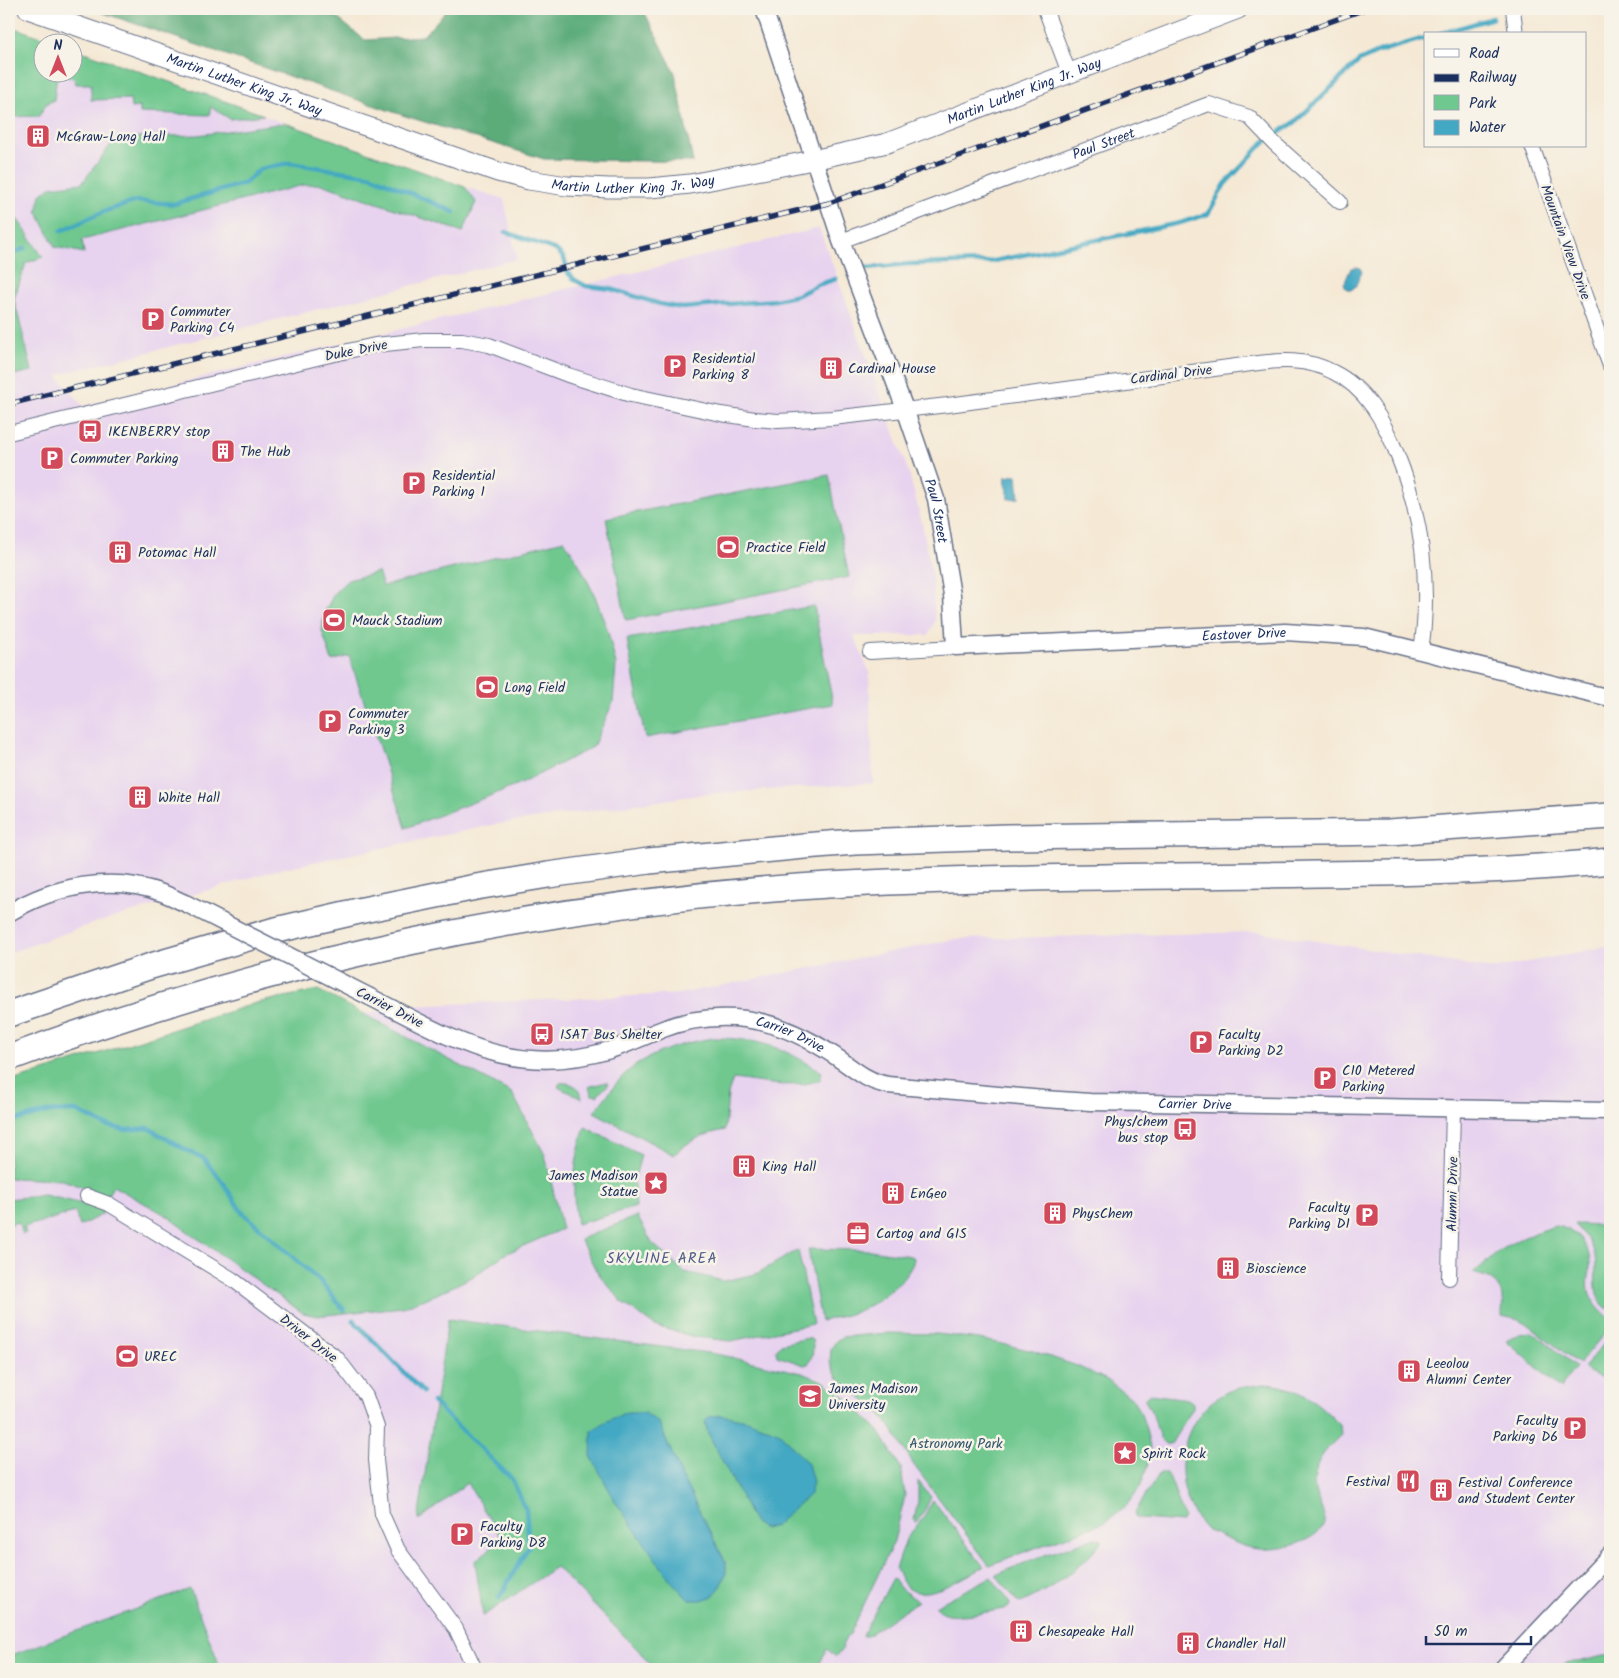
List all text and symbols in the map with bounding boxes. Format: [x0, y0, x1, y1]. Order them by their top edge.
north arrow [32, 32, 82, 82]
legend [1424, 32, 1586, 148]
text: N [54, 35, 63, 57]
text: Road [1469, 42, 1500, 66]
street label: Martin Luther King Jr. Way [163, 48, 325, 122]
street label: Martin Luther King Jr. Way [944, 52, 1105, 131]
text: Railway [1469, 66, 1517, 90]
text: Park [1469, 92, 1497, 116]
text: Water [1469, 116, 1506, 140]
street label: Paul Street [1069, 122, 1139, 166]
building icon: McGraw-Long Hall [25, 123, 51, 149]
place label: McGraw-Long Hall [56, 126, 166, 148]
street label: Martin Luther King Jr. Way [550, 169, 717, 200]
street label: Mountain View Drive [1534, 182, 1596, 304]
place label: Commuter Parking C4 [170, 301, 235, 339]
parking icon: Commuter Parking C4 [140, 306, 166, 332]
street label: Duke Drive [323, 334, 390, 368]
place label: Residential Parking 8 [692, 348, 756, 386]
parking icon: Residential Parking 8 [662, 353, 688, 379]
building icon: Cardinal House [818, 355, 844, 381]
place label: Cardinal House [848, 358, 936, 380]
street label: Cardinal Drive [1129, 359, 1214, 391]
bus stop icon: IKENBERRY stop [77, 418, 103, 444]
place label: IKENBERRY stop [108, 421, 210, 443]
building icon: The Hub [210, 438, 236, 464]
place label: The Hub [240, 441, 291, 463]
parking icon: Commuter Parking [39, 445, 65, 471]
place label: Commuter Parking [70, 448, 179, 470]
place label: Residential Parking 1 [432, 465, 496, 503]
parking icon: Residential Parking 1 [401, 470, 427, 496]
street label: Paul Street [918, 476, 953, 545]
sports icon: Practice Field [715, 534, 741, 560]
place label: Practice Field [746, 537, 826, 559]
building icon: Potomac Hall [107, 539, 133, 565]
place label: Potomac Hall [138, 542, 217, 564]
sports icon: Mauck Stadium [321, 607, 347, 633]
place label: Mauck Stadium [352, 610, 442, 632]
street label: Eastover Drive [1201, 622, 1287, 648]
sports icon: Long Field [474, 674, 500, 700]
place label: Long Field [504, 677, 566, 699]
place label: Commuter Parking 3 [348, 703, 409, 741]
parking icon: Commuter Parking 3 [317, 708, 343, 734]
building icon: White Hall [127, 784, 153, 810]
place label: White Hall [158, 787, 220, 809]
street label: Carrier Drive [352, 981, 428, 1035]
street label: Carrier Drive [753, 1011, 829, 1059]
bus stop icon: ISAT Bus Shelter [529, 1021, 555, 1047]
place label: ISAT Bus Shelter [560, 1024, 663, 1046]
place label: Faculty Parking D2 [1218, 1024, 1284, 1062]
parking icon: Faculty Parking D2 [1188, 1029, 1214, 1055]
place label: C10 Metered Parking [1342, 1060, 1415, 1098]
parking icon: C10 Metered Parking [1312, 1065, 1338, 1091]
street label: Carrier Drive [1158, 1093, 1232, 1116]
place label: Phys/chem bus stop [1104, 1111, 1168, 1149]
bus stop icon: Phys/chem bus stop [1172, 1116, 1198, 1142]
building icon: King Hall [731, 1153, 757, 1179]
street label: Alumni Drive [1441, 1155, 1465, 1232]
place label: King Hall [762, 1156, 817, 1178]
place label: James Madison Statue [548, 1165, 639, 1203]
place icon: James Madison Statue [643, 1170, 669, 1196]
building icon: EnGeo [880, 1180, 906, 1206]
place label: EnGeo [910, 1183, 947, 1205]
place label: Faculty Parking D1 [1288, 1197, 1350, 1235]
building icon: PhysChem [1042, 1200, 1068, 1226]
parking icon: Faculty Parking D1 [1354, 1202, 1380, 1228]
place label: PhysChem [1072, 1203, 1133, 1225]
office icon: Cartog and GIS [845, 1220, 871, 1246]
place label: Cartog and GIS [876, 1223, 967, 1245]
district label: SKYLINE AREA [606, 1247, 718, 1271]
building icon: Bioscience [1215, 1255, 1241, 1281]
place label: Bioscience [1246, 1258, 1307, 1280]
street label: Driver Drive [275, 1309, 343, 1369]
sports icon: UREC [114, 1343, 140, 1369]
place label: UREC [144, 1346, 177, 1368]
place label: Leeolou Alumni Center [1426, 1353, 1512, 1391]
building icon: Leeolou Alumni Center [1396, 1358, 1422, 1384]
place label: James Madison University [828, 1378, 918, 1416]
school or university icon: James Madison University [797, 1383, 823, 1409]
place label: Faculty Parking D6 [1493, 1410, 1558, 1448]
parking icon: Faculty Parking D6 [1562, 1415, 1588, 1441]
park label: Astronomy Park [909, 1433, 1003, 1455]
place icon: Spirit Rock [1112, 1440, 1138, 1466]
place label: Spirit Rock [1142, 1443, 1206, 1465]
restaurant icon: Festival [1395, 1468, 1421, 1494]
place label: Festival [1346, 1471, 1391, 1493]
place label: Festival Conference and Student Center [1458, 1472, 1576, 1510]
building icon: Festival Conference and Student Center [1428, 1477, 1454, 1503]
place label: Faculty Parking D8 [480, 1516, 546, 1554]
parking icon: Faculty Parking D8 [449, 1521, 475, 1547]
scale bar [1426, 1613, 1532, 1645]
building icon: Chesapeake Hall [1008, 1618, 1034, 1644]
text: 50 m [1434, 1620, 1468, 1644]
place label: Chesapeake Hall [1038, 1621, 1134, 1643]
building icon: Chandler Hall [1175, 1630, 1201, 1656]
place label: Chandler Hall [1206, 1633, 1286, 1655]

